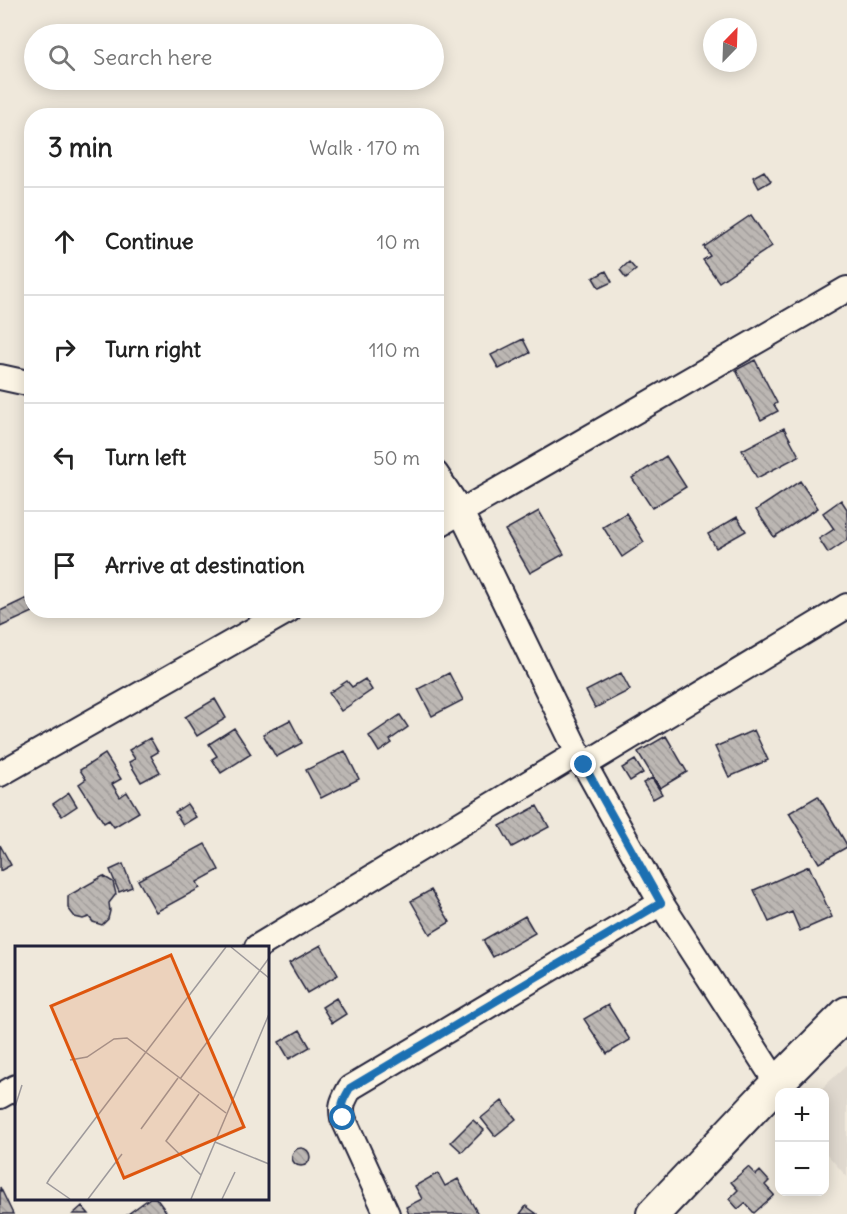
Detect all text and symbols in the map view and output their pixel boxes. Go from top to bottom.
north arrow [703,18,757,72]
search box [24,24,444,90]
icon: search [45,41,78,74]
text: Search here [93,43,212,71]
text: 3 min [48,131,113,164]
text: Walk · 170 m [309,135,420,160]
icon: ahead [48,225,81,258]
text: Continue [105,227,194,255]
text: 10 m [377,229,420,254]
icon: right [48,333,81,366]
text: Turn right [105,335,201,363]
text: 110 m [369,337,420,362]
icon: left [48,441,81,474]
text: Turn left [105,443,186,471]
text: 50 m [373,445,420,470]
icon: arrive [48,549,81,582]
text: Arrive at destination [105,551,305,579]
route end [570,751,596,777]
inset map [15,946,268,1199]
map controls [775,1088,829,1196]
button: + [775,1088,829,1142]
route start [329,1104,355,1130]
button: − [775,1142,829,1196]

